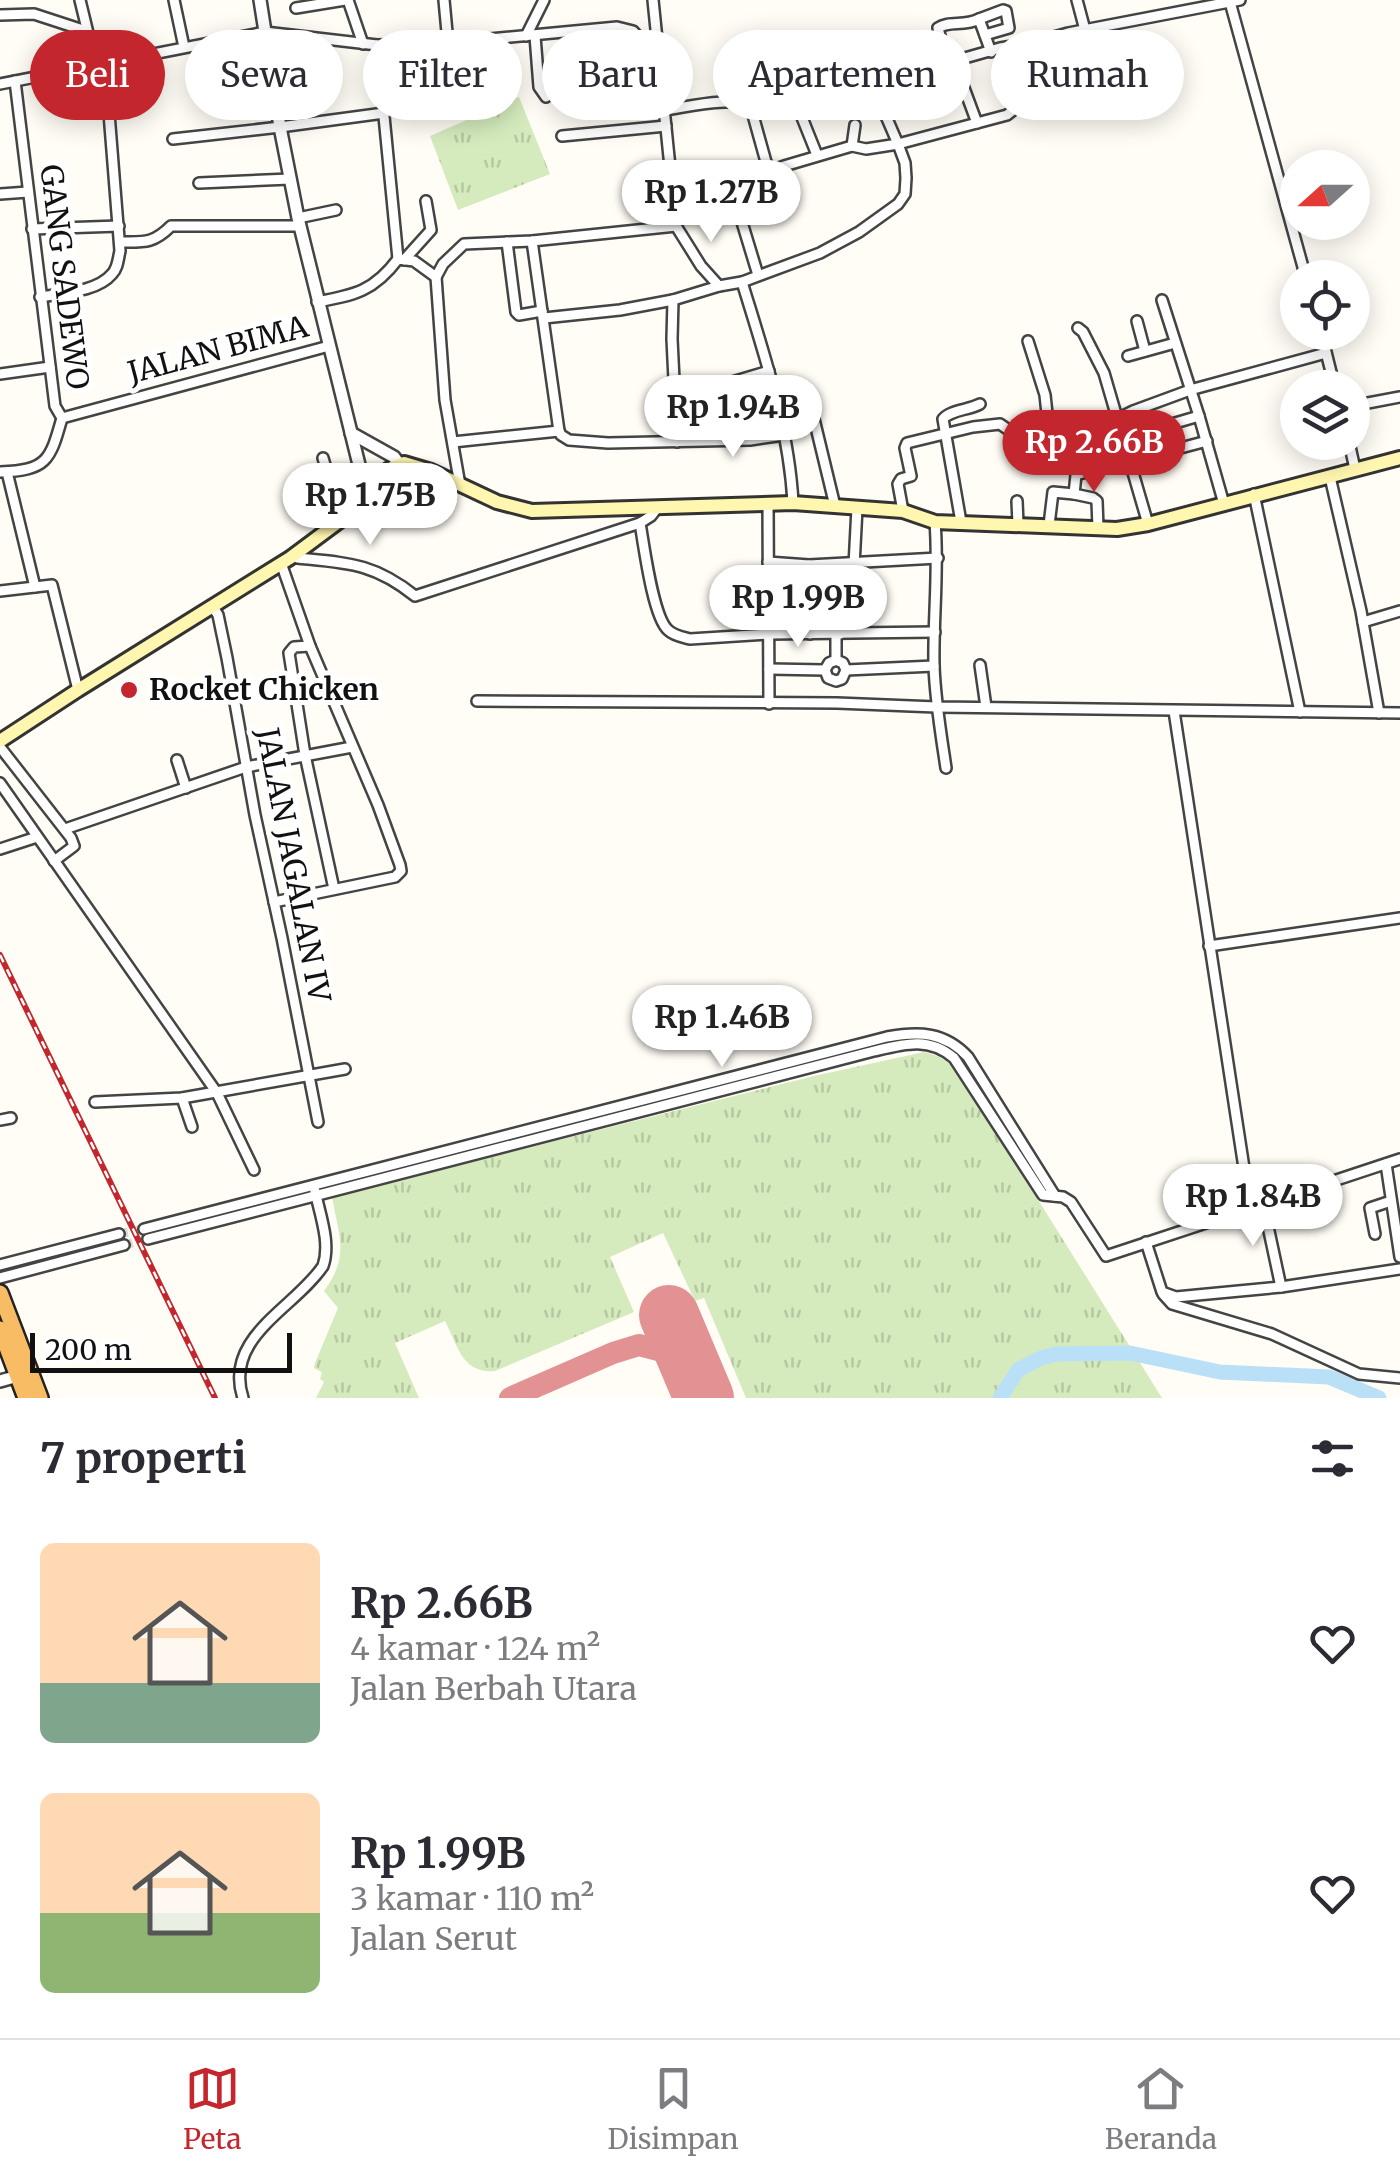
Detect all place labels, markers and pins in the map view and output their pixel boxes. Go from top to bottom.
pin: Rp 1.27B [608,160,814,245]
pin: Rp 1.94B [630,375,836,460]
pin: Rp 2.66B [991,410,1197,495]
pin: Rp 1.75B [267,463,473,548]
pin: Rp 1.99B [695,565,901,650]
place label: Rocket Chicken [149,670,379,708]
marker: Rocket Chicken [118,679,140,701]
pin: Rp 1.46B [619,985,825,1070]
pin: Rp 1.84B [1150,1164,1356,1249]

